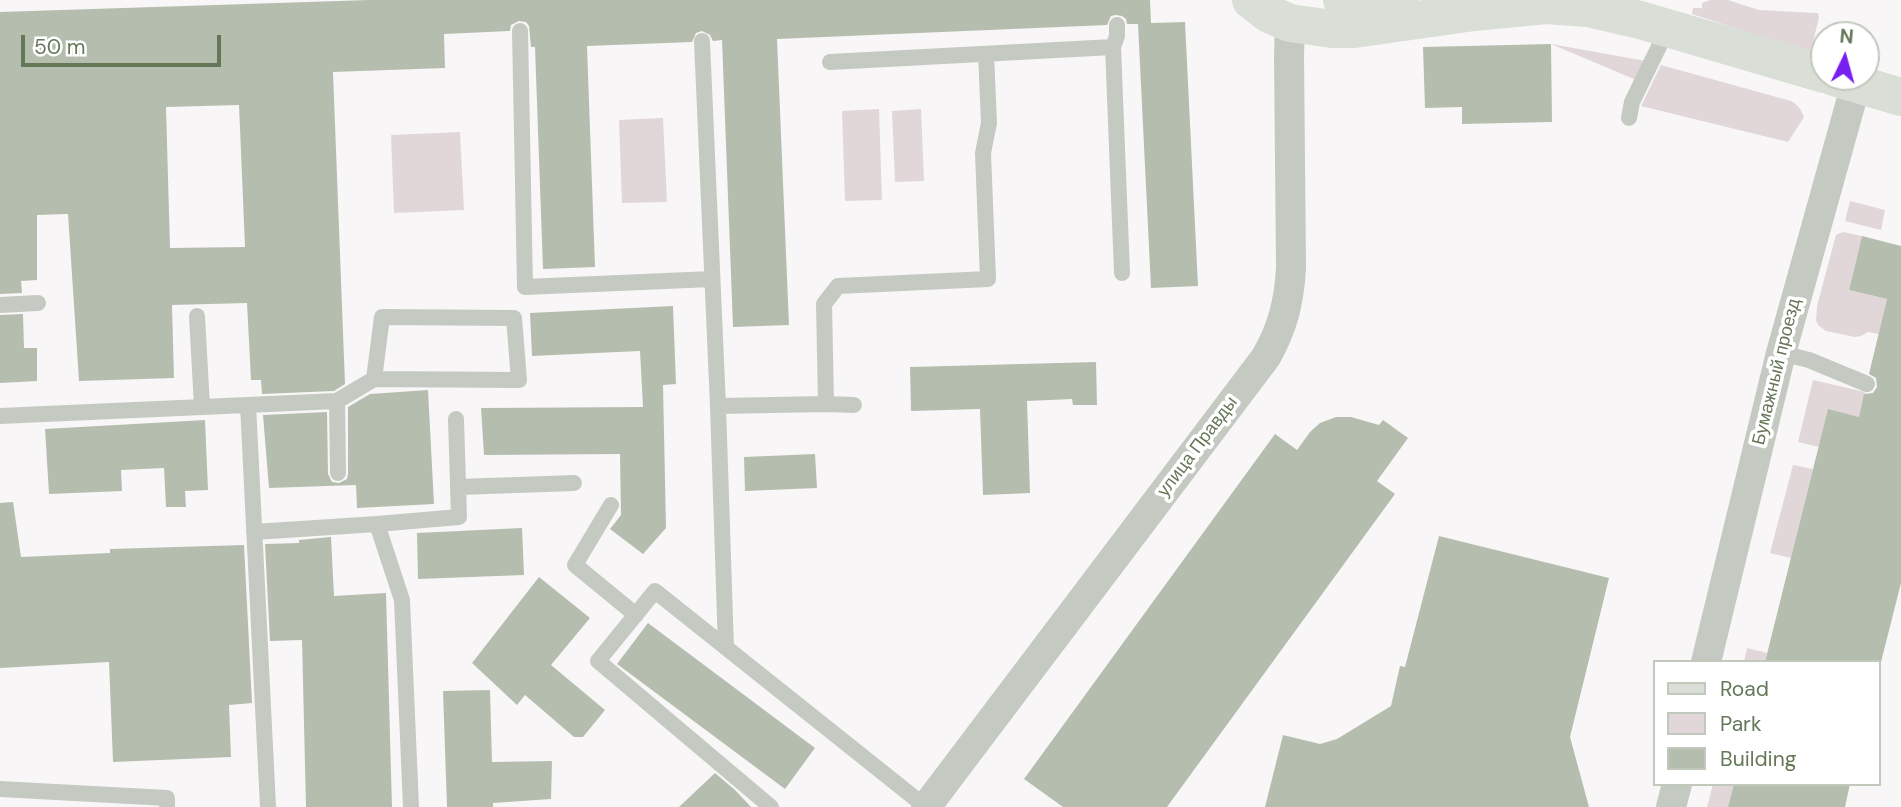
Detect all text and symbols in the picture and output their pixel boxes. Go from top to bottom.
scale bar [24,21,224,65]
north arrow [1810,21,1880,91]
text: N [1839,24,1855,50]
text: 50 m [34,33,85,61]
street label: Бумажный проезд [1748,297,1806,447]
street label: улица Правды [1153,393,1243,501]
legend [1652,660,1880,786]
text: Road [1720,675,1769,703]
text: Park [1720,710,1761,738]
text: Building [1720,745,1796,773]

